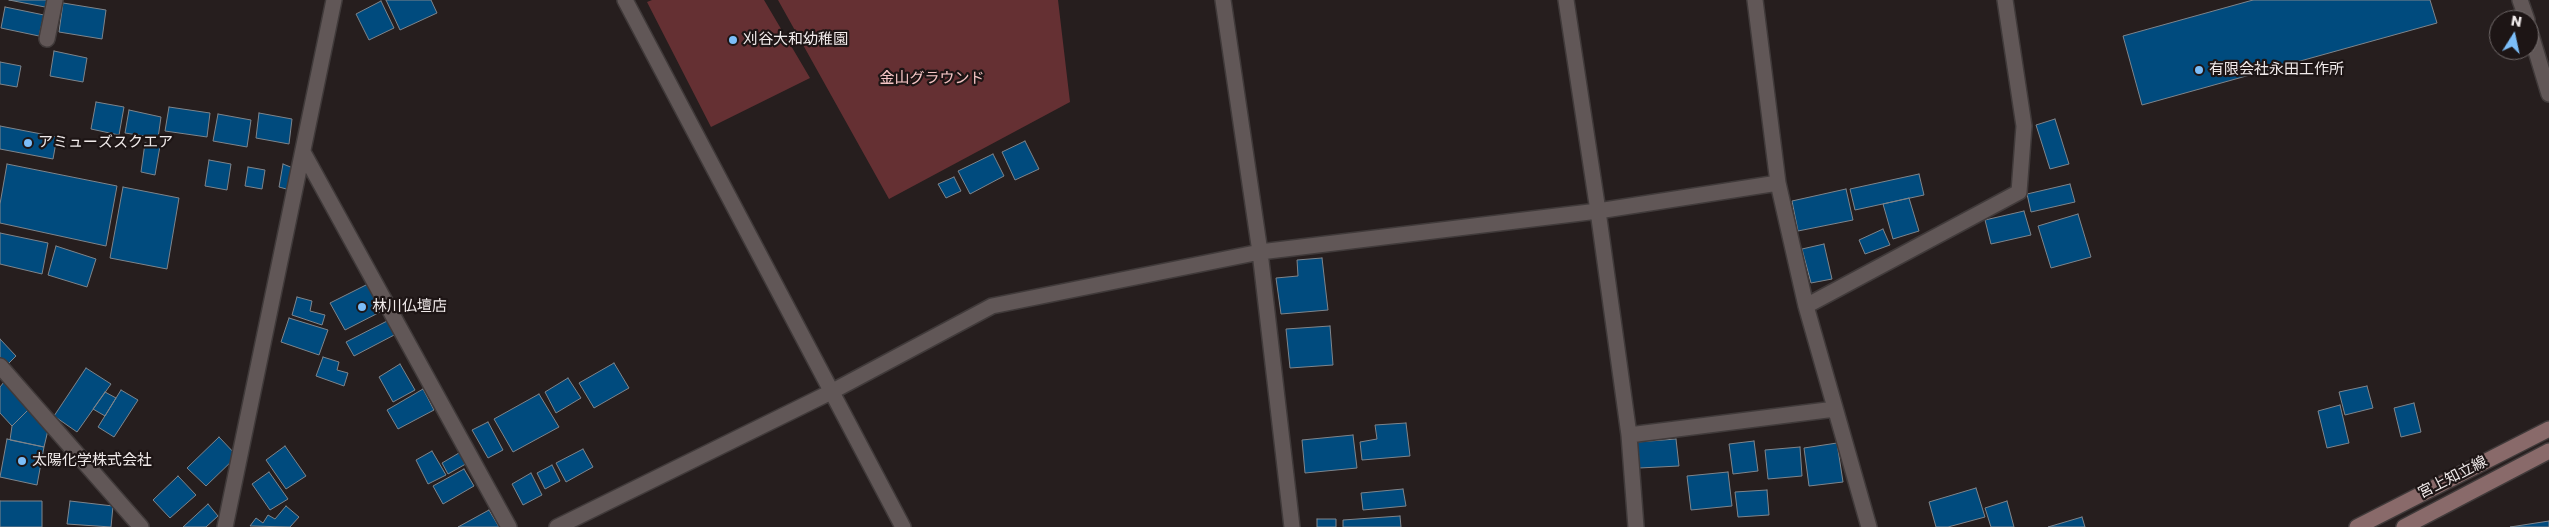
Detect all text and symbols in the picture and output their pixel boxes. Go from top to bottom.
north arrow [2489,10,2539,60]
text: N [2510,10,2523,32]
place label: 刈谷大和幼稚園 [743,31,848,49]
marker: 刈谷大和幼稚園 [727,34,739,46]
place label: 有限会社永田工作所 [2209,61,2344,79]
marker: 有限会社永田工作所 [2193,64,2205,76]
park label: 金山グラウンド [880,70,984,88]
place label: アミューズスクエア [38,134,173,152]
marker: アミューズスクエア [22,137,34,149]
place label: 林川仏壇店 [372,298,447,316]
marker: 林川仏壇店 [356,301,368,313]
place label: 太陽化学株式会社 [32,452,152,470]
street label: 宮上知立線 [2416,453,2490,503]
marker: 太陽化学株式会社 [16,455,28,467]

